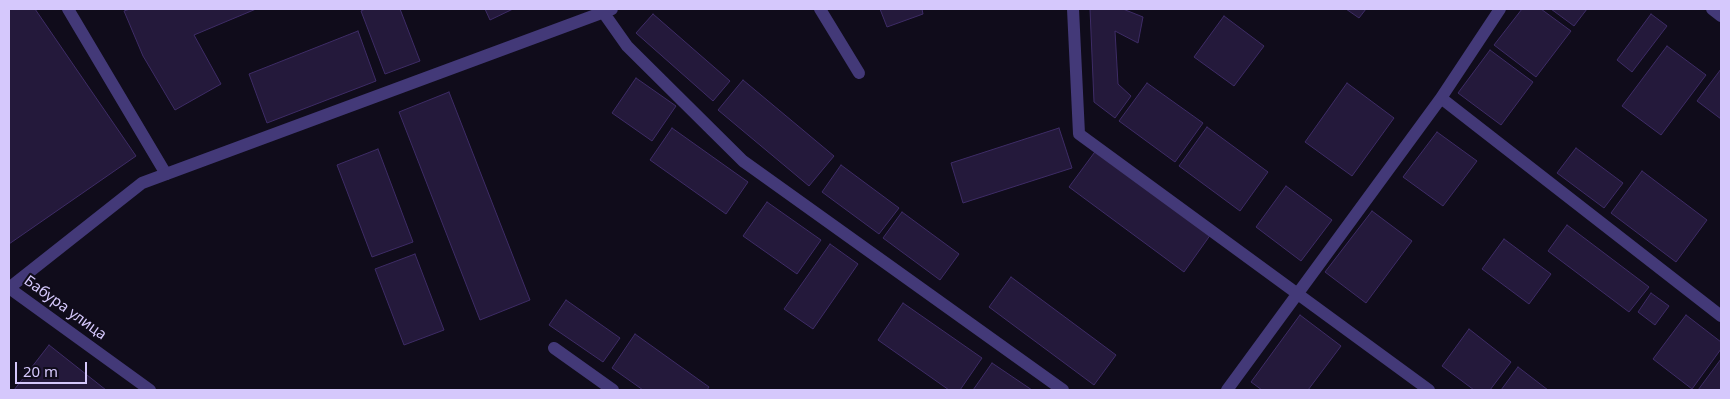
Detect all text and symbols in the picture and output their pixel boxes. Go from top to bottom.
street label: Бабура улица [20,272,110,344]
scale bar [18,352,90,384]
text: 20 m [23,361,58,381]

